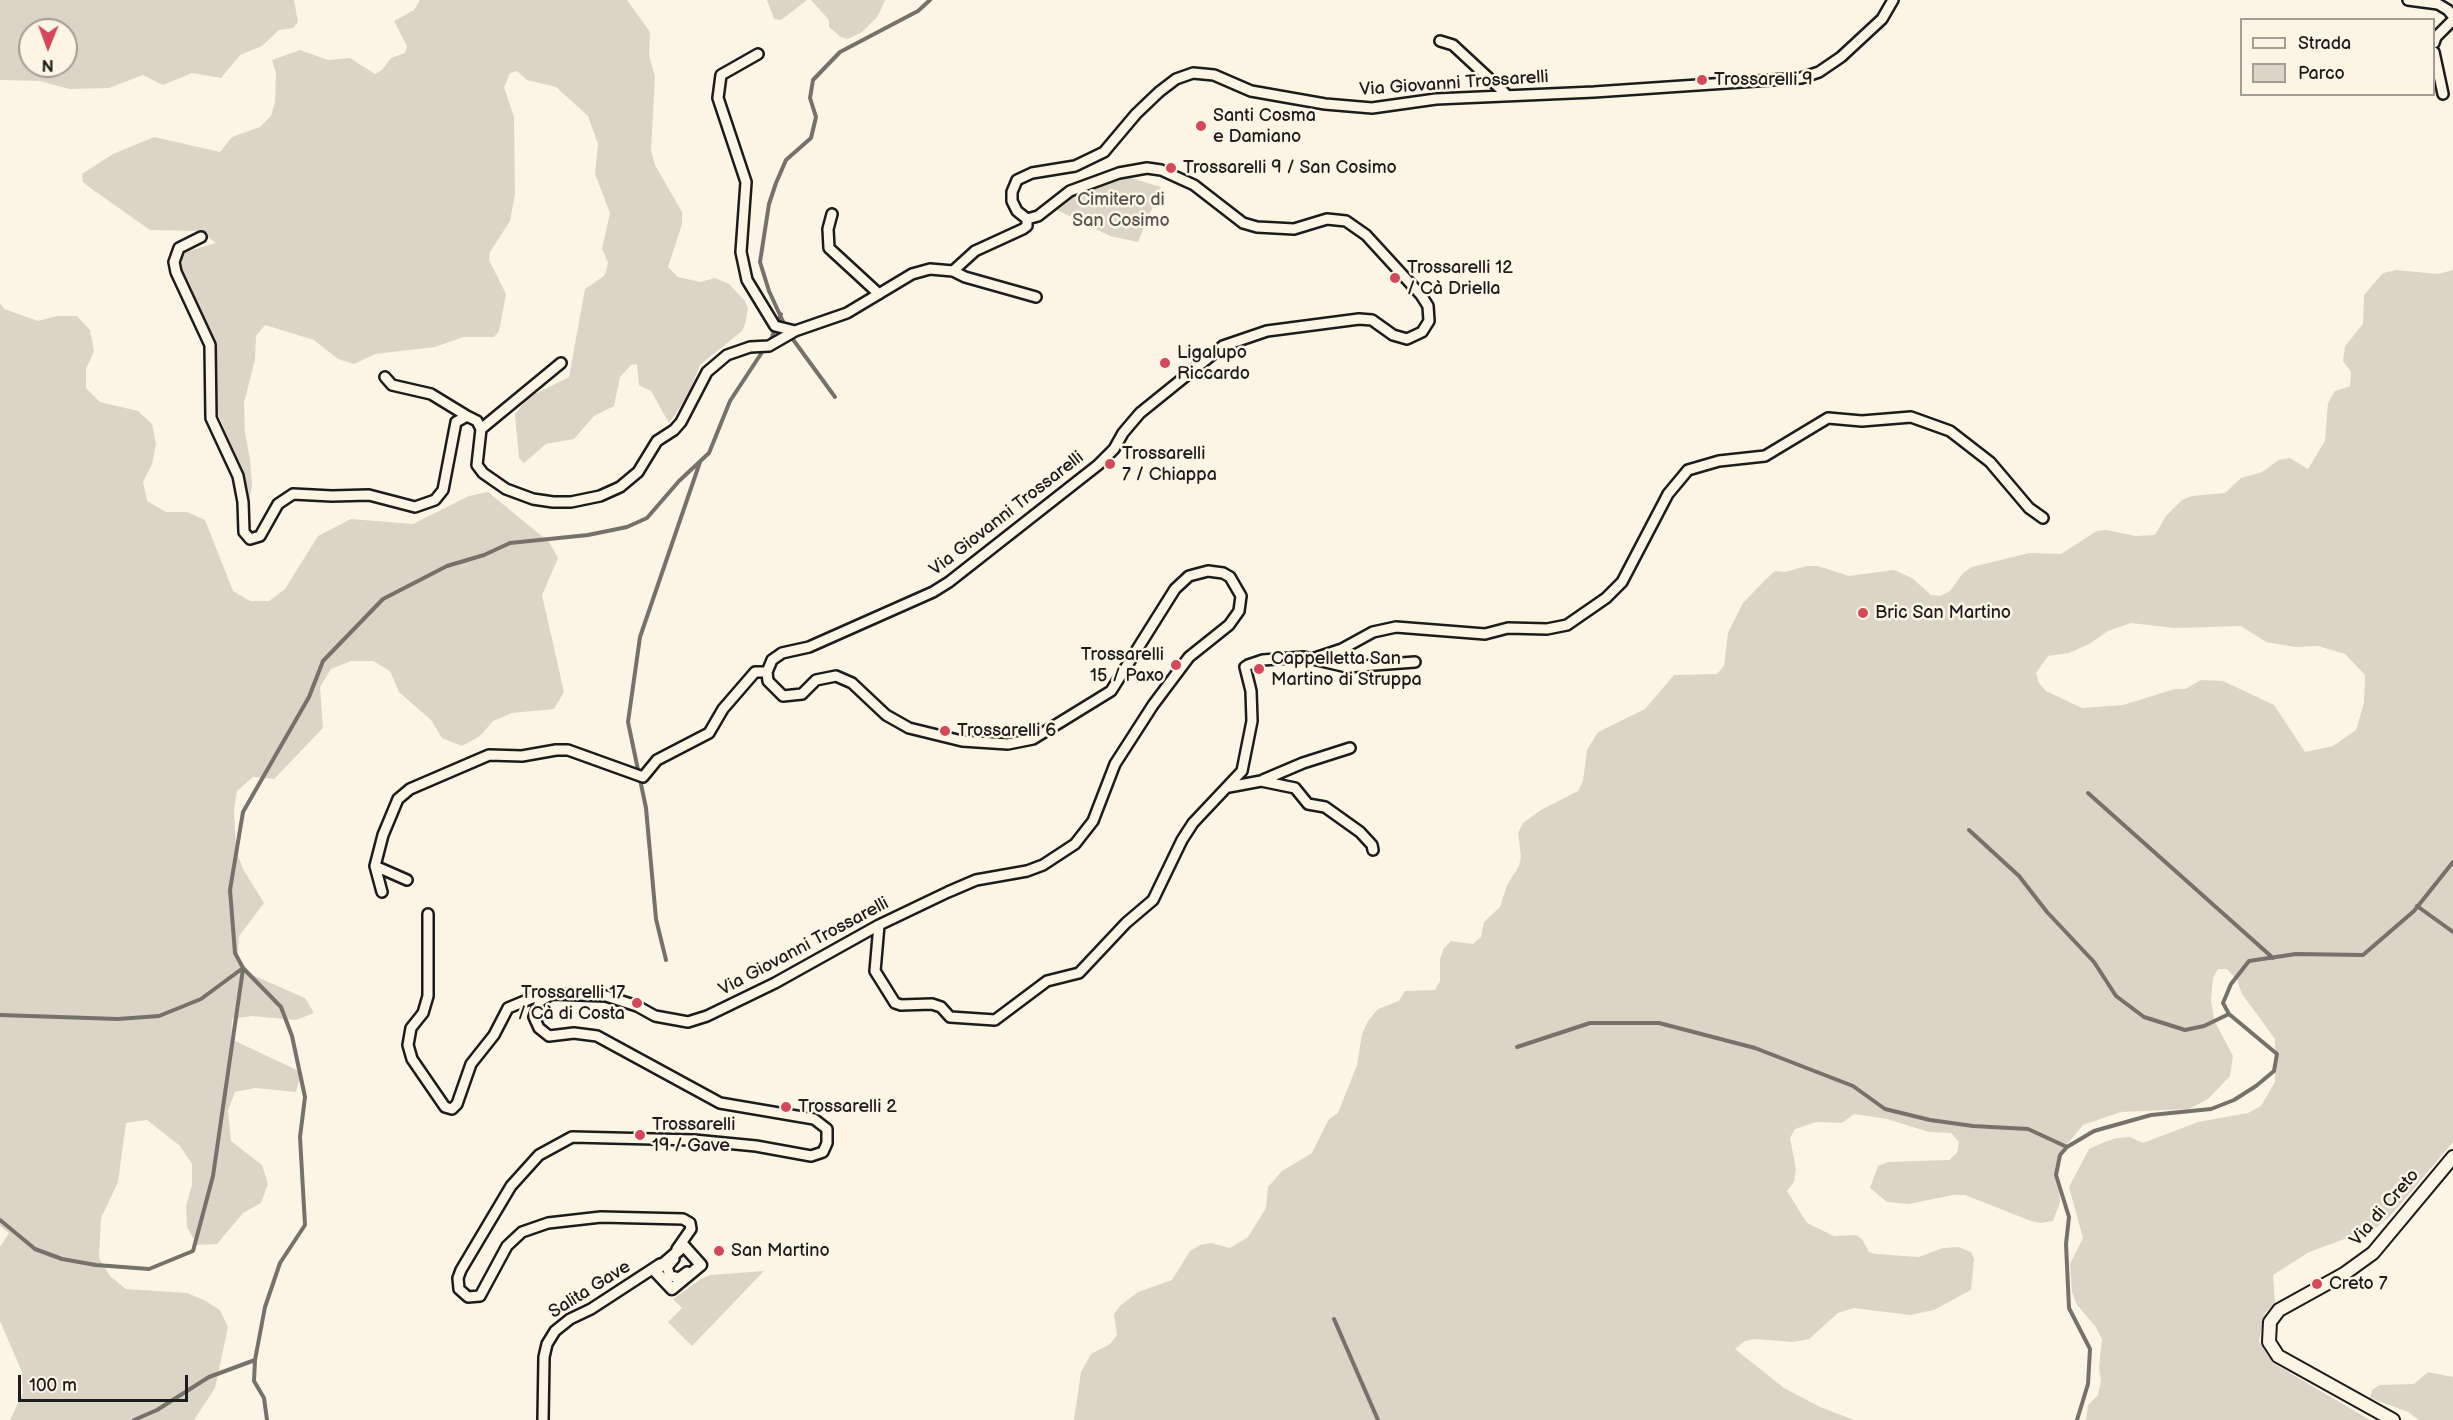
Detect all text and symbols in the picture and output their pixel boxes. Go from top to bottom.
north arrow [18,18,78,78]
legend [2240,18,2435,96]
text: Strada [2298,33,2351,54]
text: N [42,55,54,74]
text: Parco [2298,63,2345,84]
street label: Via Giovanni Trossarelli [1359,67,1549,101]
place label: Trossarelli 9 [1714,69,1813,91]
marker: Trossarelli 9 [1695,73,1709,87]
place label: Santi Cosma e Damiano [1213,105,1316,148]
marker: Santi Cosma e Damiano [1194,119,1208,133]
place label: Trossarelli 9 / San Cosimo [1183,157,1397,179]
marker: Trossarelli 9 / San Cosimo [1164,161,1178,175]
park label: Cimitero di San Cosimo [1072,189,1170,232]
place label: Trossarelli 12 / Cà Driella [1407,257,1513,300]
marker: Trossarelli 12 / Cà Driella [1388,271,1402,285]
place label: Ligalupo Riccardo [1177,342,1250,385]
marker: Ligalupo Riccardo [1158,356,1172,370]
place label: Trossarelli 7 / Chiappa [1122,443,1217,486]
street label: Via Giovanni Trossarelli [926,447,1088,581]
marker: Trossarelli 7 / Chiappa [1103,457,1117,471]
place label: Bric San Martino [1875,602,2011,624]
marker: Bric San Martino [1856,606,1870,620]
place label: Trossarelli 15 / Paxo [1081,644,1164,686]
place label: Cappelletta San Martino di Struppa [1271,648,1422,690]
marker: Trossarelli 15 / Paxo [1169,658,1183,672]
marker: Cappelletta San Martino di Struppa [1252,662,1266,676]
place label: Trossarelli 6 [957,720,1056,742]
marker: Trossarelli 6 [938,724,952,738]
street label: Via Giovanni Trossarelli [715,893,893,1001]
place label: Trossarelli 17 / Cà di Costa [518,982,625,1024]
marker: Trossarelli 17 / Cà di Costa [630,996,644,1010]
place label: Trossarelli 2 [798,1096,897,1118]
marker: Trossarelli 2 [779,1100,793,1114]
place label: Trossarelli 19 / Gave [652,1114,735,1156]
marker: Trossarelli 19 / Gave [633,1128,647,1142]
street label: Via di Creto [2346,1165,2424,1251]
place label: San Martino [731,1240,830,1262]
marker: San Martino [712,1244,726,1258]
street label: Salita Gave [545,1256,635,1324]
place label: Creto 7 [2329,1273,2388,1295]
marker: Creto 7 [2310,1277,2324,1291]
scale bar [21,1363,190,1401]
text: 100 m [29,1375,77,1396]

